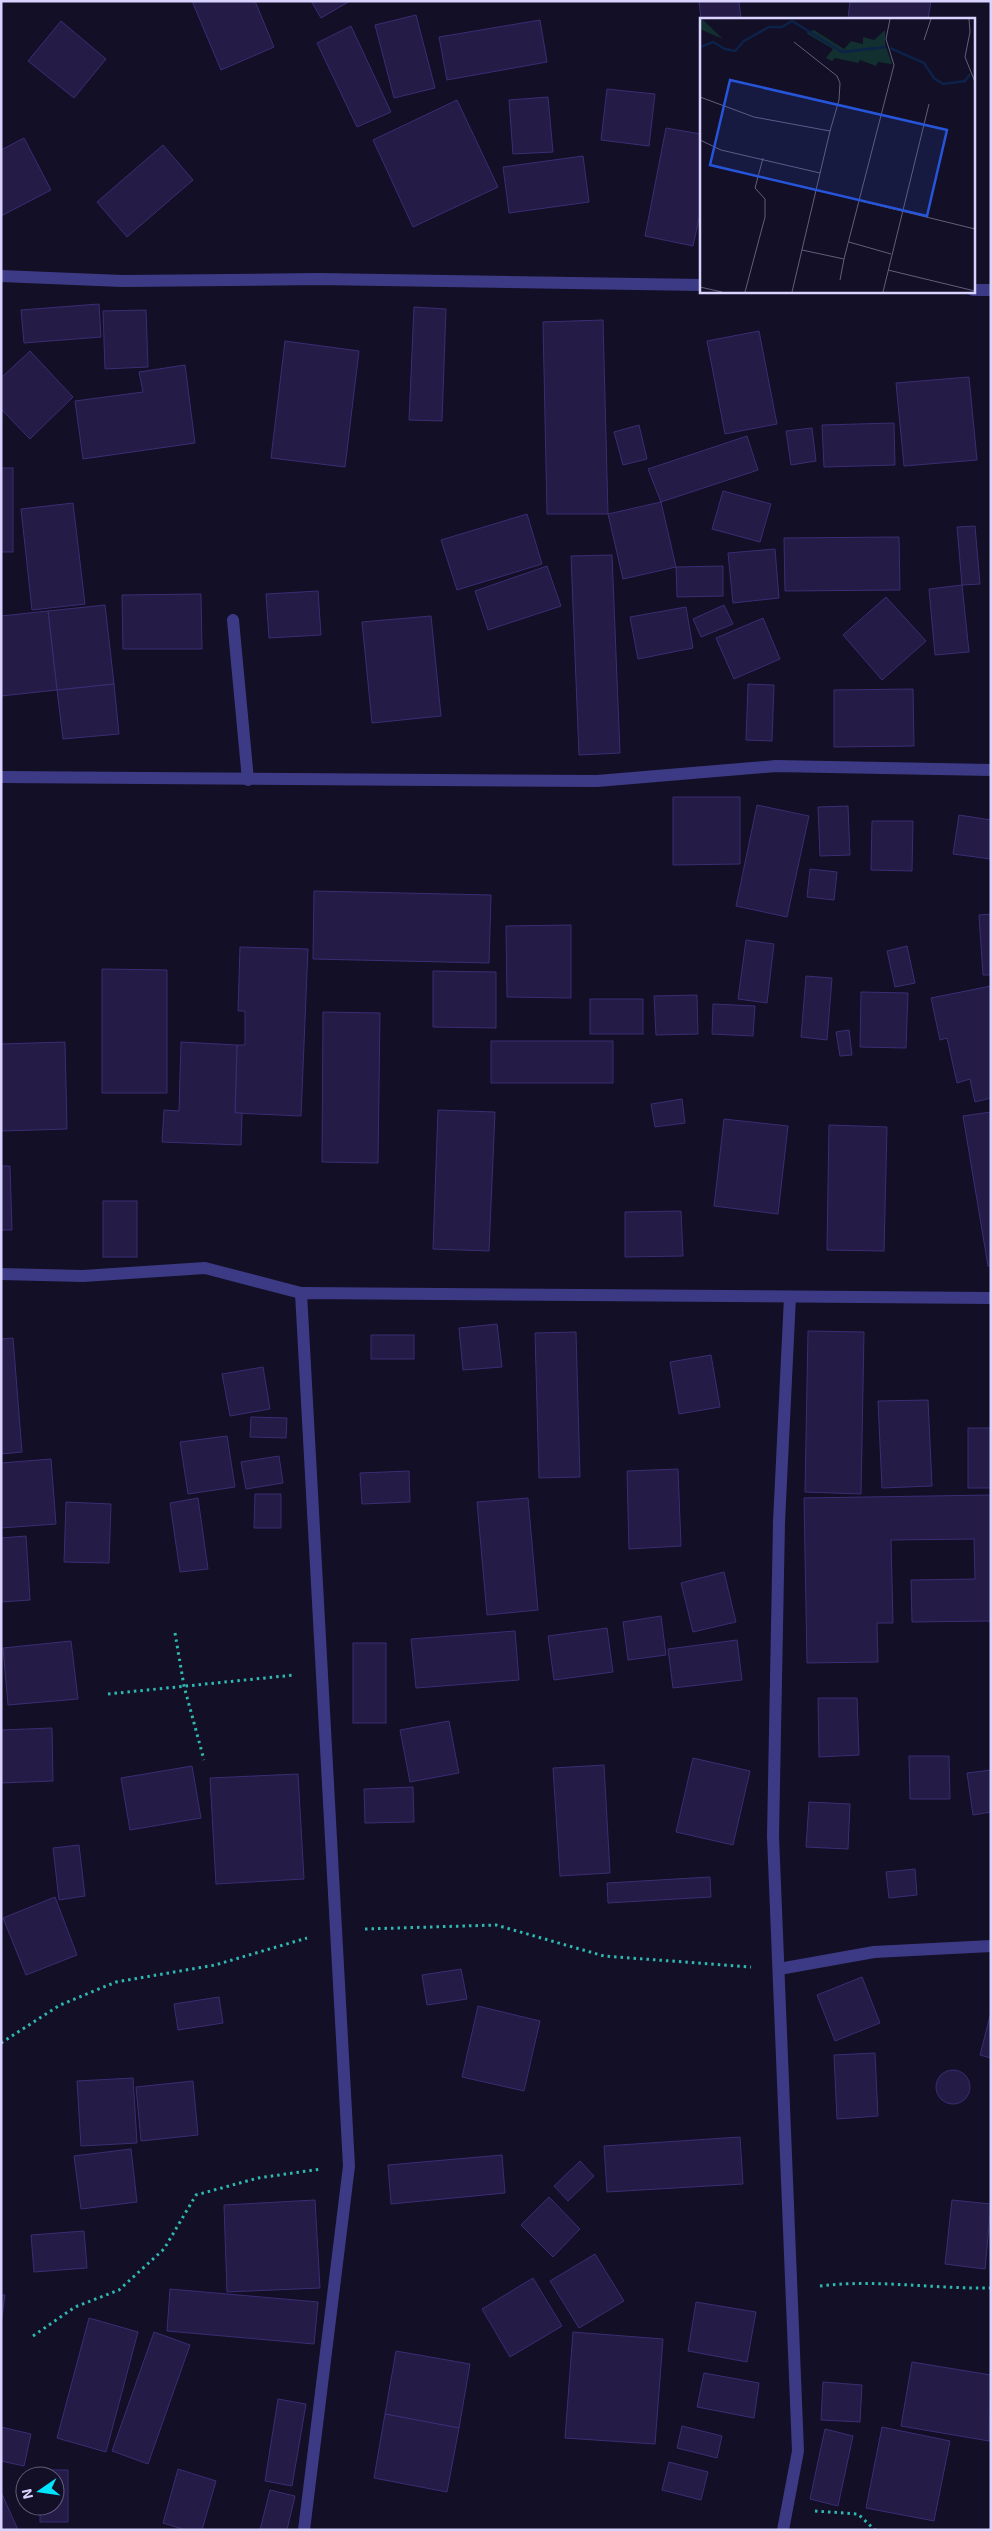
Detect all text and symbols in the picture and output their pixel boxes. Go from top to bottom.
inset map [700,18,974,292]
north arrow [15,2466,65,2516]
text: N [17,2487,36,2501]

